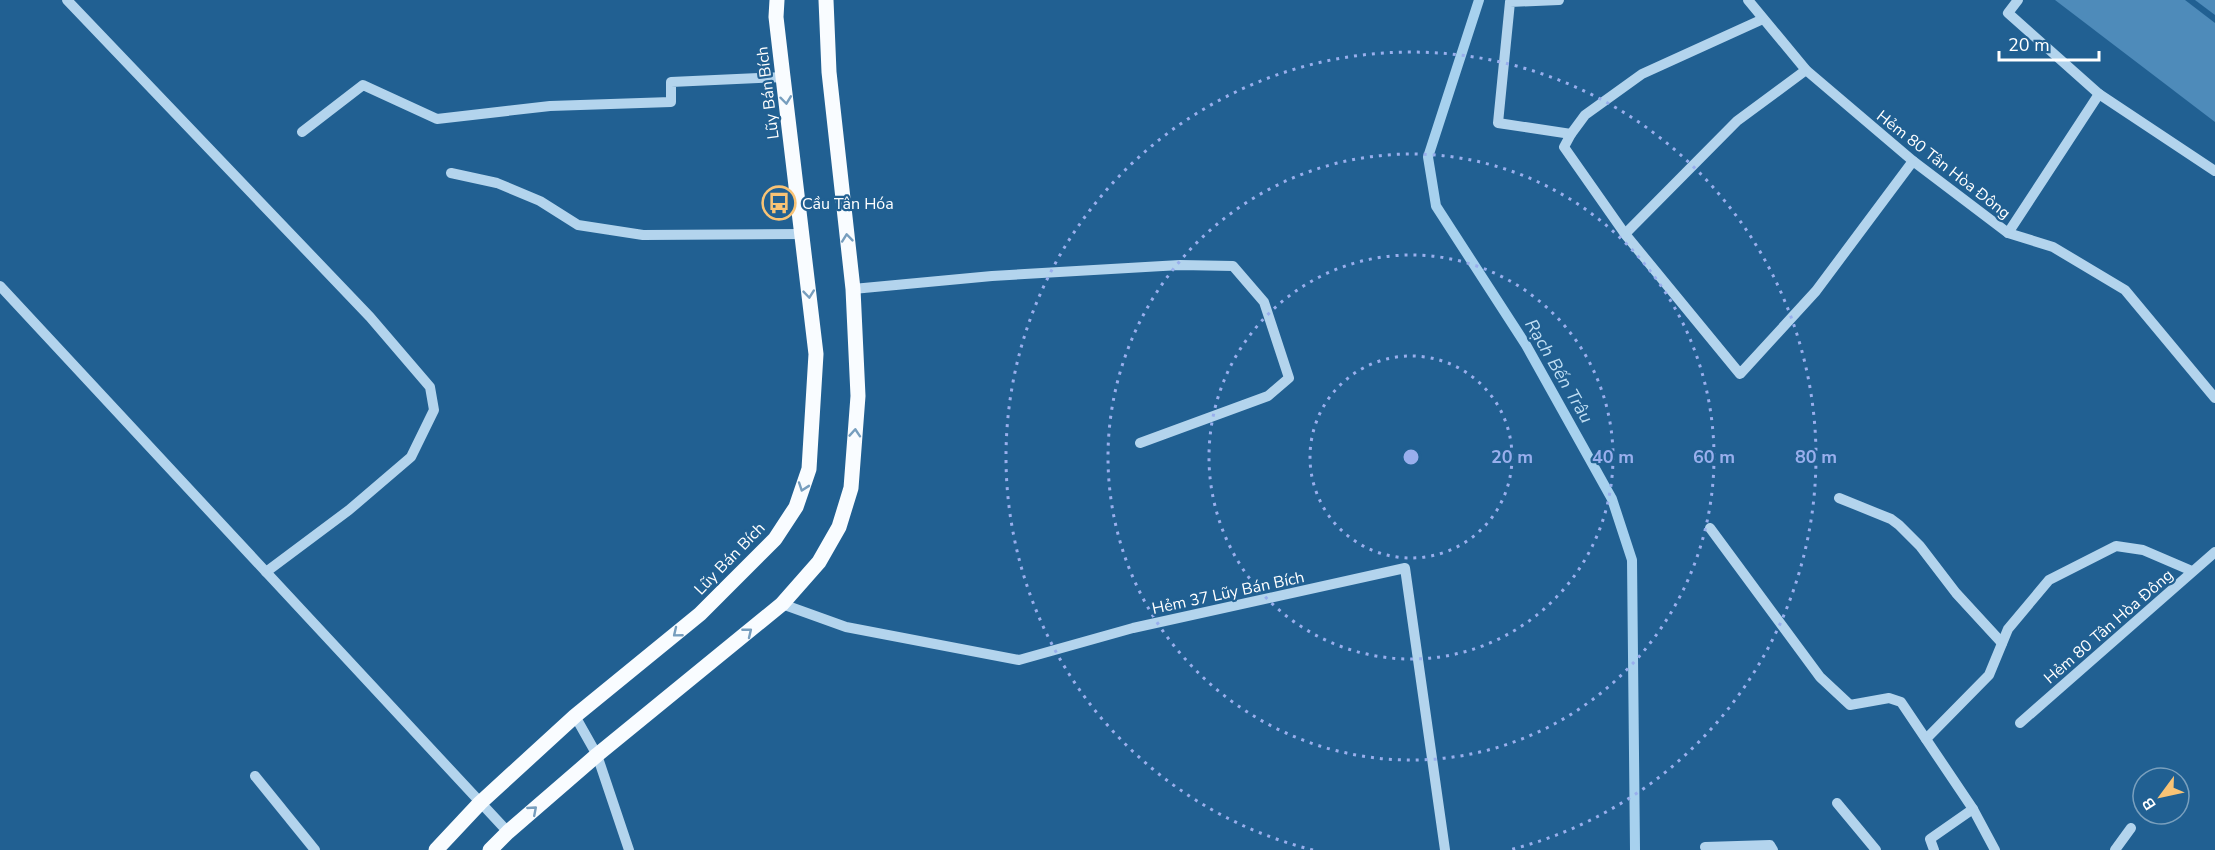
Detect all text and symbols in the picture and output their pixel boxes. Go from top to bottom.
scale bar [1999,24,2100,62]
text: 20 m [2008,33,2050,57]
street label: Lũy Bán Bích [751,45,785,141]
one-way arrow [779,95,791,105]
street label: Hẻm 80 Tân Hòa Đông [1872,105,2015,224]
bus stop icon: Cầu Tân Hóa [761,185,797,221]
place label: Cầu Tân Hóa [802,193,894,215]
one-way arrow [841,234,854,243]
one-way arrow [802,289,815,298]
water label: Rạch Bến Trâu [1519,314,1599,428]
one-way arrow [849,428,862,437]
text: 20 m [1491,445,1533,469]
text: 40 m [1592,445,1634,469]
text: 60 m [1693,445,1735,469]
text: 80 m [1795,445,1837,469]
centre of rings [1401,447,1421,467]
one-way arrow [797,481,810,492]
street label: Lũy Bán Bích [689,517,770,600]
street label: Hẻm 80 Tân Hòa Đông [2039,564,2178,689]
street label: Hẻm 37 Lũy Bán Bích [1150,566,1306,620]
one-way arrow [673,625,684,636]
one-way arrow [741,628,752,639]
north arrow [2131,766,2191,826]
text: B [2137,793,2161,814]
one-way arrow [526,806,537,817]

